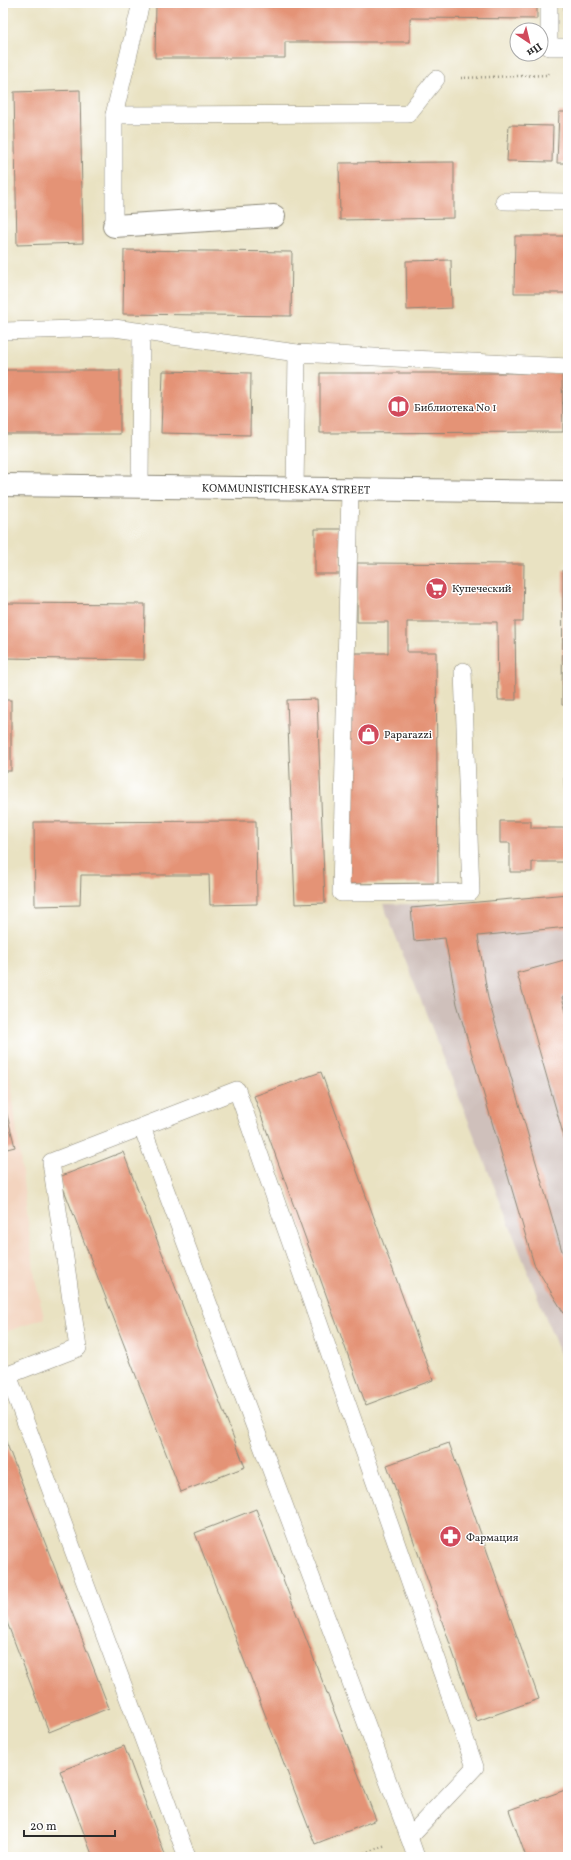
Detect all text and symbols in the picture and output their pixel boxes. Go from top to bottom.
north arrow [509,22,549,62]
text: Пн [523,38,545,60]
library icon: Библиотека No 1 [385,394,411,420]
place label: Библиотека No 1 [414,401,497,416]
street label: KOMMUNISTICHESKAYA STREET [202,481,371,499]
supermarket icon: Купеческий [424,575,450,601]
place label: Купеческий [452,582,512,597]
shop icon: Paparazzi [355,721,381,747]
place label: Paparazzi [384,728,432,743]
pharmacy icon: Фармация [437,1524,463,1550]
place label: Фармация [466,1531,519,1546]
scale bar [24,1812,115,1838]
text: 20 m [30,1819,57,1835]

